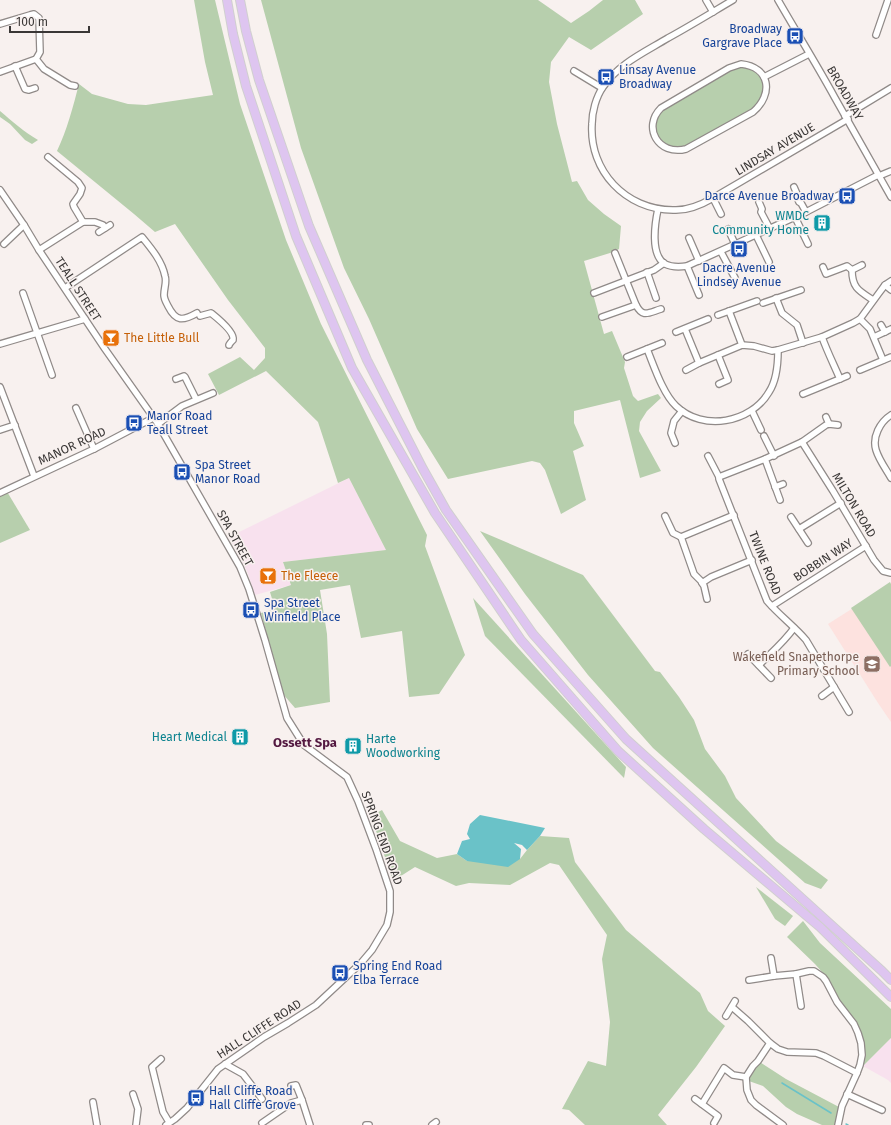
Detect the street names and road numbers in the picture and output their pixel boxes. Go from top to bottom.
street label: BROADWAY [824,63,866,123]
street label: LINDSAY AVENUE [733,120,817,178]
street label: TEALL STREET [52,254,104,324]
street label: MANOR ROAD [36,424,108,468]
street label: MILTON ROAD [829,470,879,540]
street label: SPA STREET [214,508,256,569]
street label: TWINE ROAD [746,529,784,597]
street label: BOBBIN WAY [791,535,856,584]
street label: SPRING END ROAD [359,789,406,887]
street label: HALL CLIFFE ROAD [214,996,304,1061]

